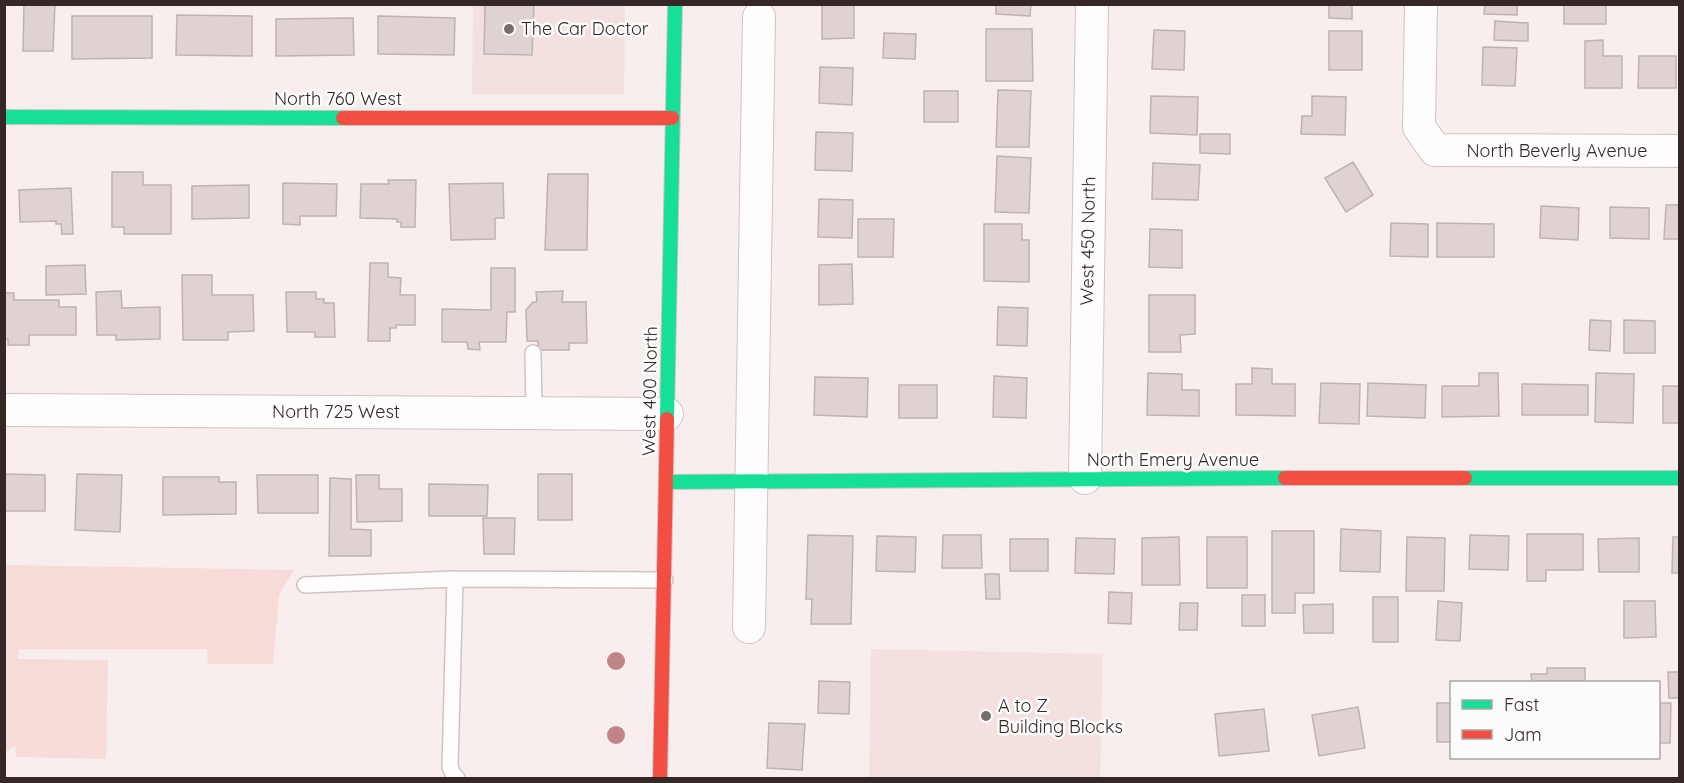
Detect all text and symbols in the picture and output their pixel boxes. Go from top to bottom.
place label: The Car Doctor [521,17,649,40]
marker: The Car Doctor [502,22,516,36]
street label: North 760 West [274,87,402,110]
street label: North Beverly Avenue [1466,139,1648,162]
street label: West 450 North [1075,176,1100,306]
street label: West 400 North [637,326,662,456]
street label: North 725 West [272,400,400,423]
street label: North Emery Avenue [1087,448,1259,471]
legend [1450,681,1660,759]
text: Fast [1504,693,1539,716]
place label: A to Z Building Blocks [998,694,1123,738]
marker: A to Z Building Blocks [979,709,993,723]
text: Jam [1504,723,1542,746]

